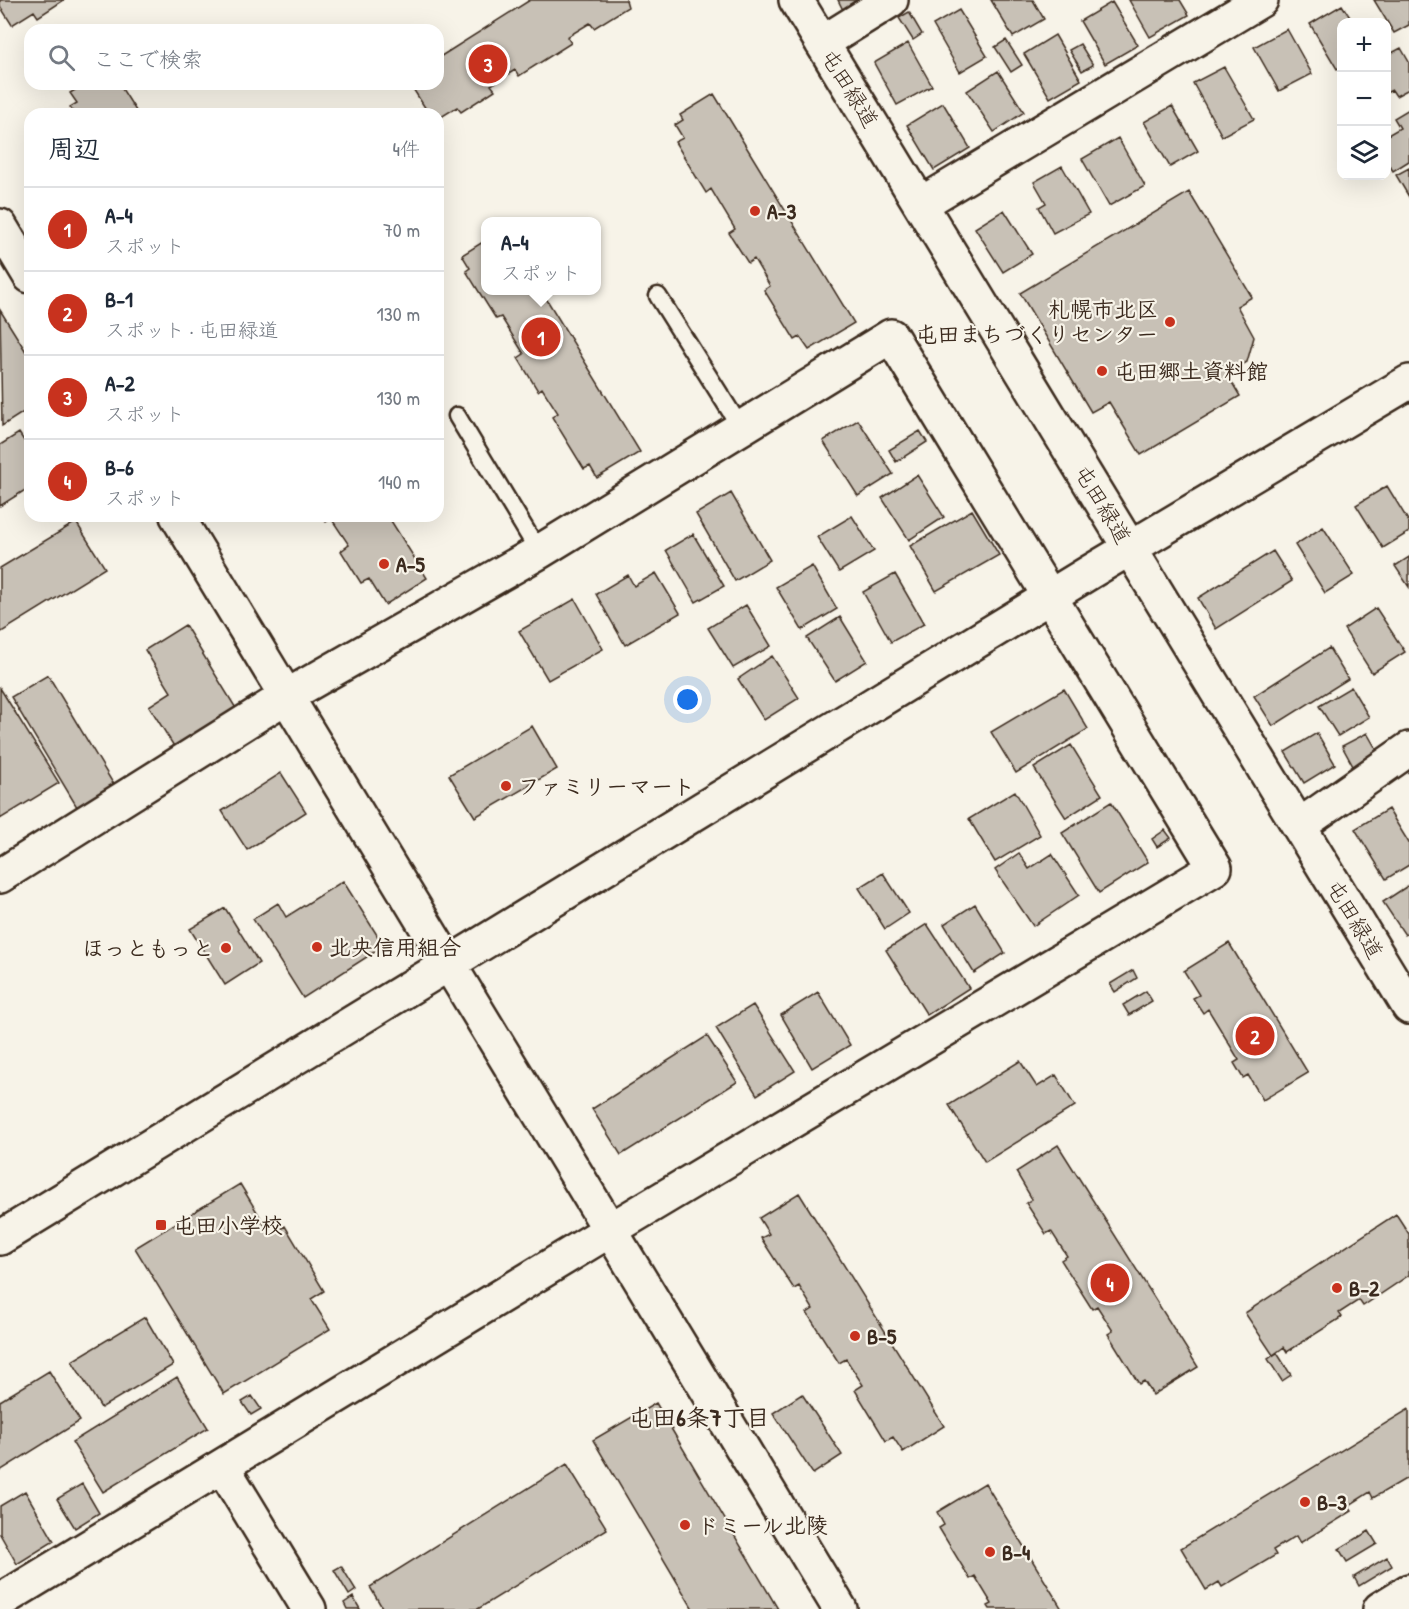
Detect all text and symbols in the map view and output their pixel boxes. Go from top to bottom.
map controls [1337,18,1391,180]
button: + [1337,18,1391,72]
search box [24,24,444,90]
icon: search [45,41,78,74]
pin: 3 [468,42,508,86]
street label: 屯田緑道 [814,43,886,133]
text: ここで検索 [93,44,203,74]
button: − [1337,72,1391,126]
button: layers [1337,126,1391,180]
text: 周辺 [48,131,100,166]
text: 4件 [393,135,420,162]
place label: A-3 [767,196,797,226]
text: A-4 [105,200,133,230]
marker: A-3 [748,204,762,218]
text: 1 [64,216,71,243]
text: 70 m [383,216,420,243]
popup [481,217,601,295]
text: A-4 [501,227,529,257]
text: スポット [105,232,185,259]
text: スポット [501,259,581,286]
text: B-1 [105,284,133,314]
place label: 札幌市北区 屯田まちづくりセンター [915,294,1158,349]
text: 2 [63,300,72,327]
text: 130 m [377,300,420,327]
pin: 1 [522,314,560,360]
marker: 札幌市北区 屯田まちづくりセンター [1163,315,1177,329]
text: スポット · 屯田緑道 [105,316,278,343]
place label: 屯田郷土資料館 [1114,356,1268,386]
marker: 屯田郷土資料館 [1095,364,1109,378]
text: A-2 [105,368,135,398]
text: 3 [63,384,72,411]
text: 130 m [377,384,420,411]
text: スポット [105,400,185,427]
text: B-6 [105,452,134,482]
street label: 屯田緑道 [1067,459,1139,549]
text: 4 [64,468,71,495]
text: 140 m [378,468,420,495]
text: スポット [105,484,185,511]
place label: A-5 [396,549,426,579]
marker: A-5 [377,557,391,571]
your location [673,685,702,714]
place label: ファミリーマート [518,771,695,801]
marker: ファミリーマート [499,779,513,793]
street label: 屯田緑道 [1319,874,1391,964]
place label: 北央信用組合 [329,932,461,962]
place label: ほっともっと [82,933,214,963]
marker: 北央信用組合 [310,940,324,954]
marker: ほっともっと [219,941,233,955]
pin: 2 [1236,1014,1274,1058]
place label: 屯田小学校 [173,1210,283,1240]
marker: 屯田小学校 [154,1218,168,1232]
pin: 4 [1090,1260,1130,1306]
place label: B-2 [1349,1273,1380,1303]
marker: B-2 [1330,1281,1344,1295]
place label: B-5 [867,1321,897,1351]
marker: B-5 [848,1329,862,1343]
district label: 屯田6条7丁目 [628,1401,770,1433]
place label: B-3 [1317,1487,1347,1517]
marker: B-3 [1298,1495,1312,1509]
place label: ドミール北陵 [697,1510,828,1540]
marker: ドミール北陵 [678,1518,692,1532]
place label: B-4 [1002,1537,1030,1567]
marker: B-4 [983,1545,997,1559]

